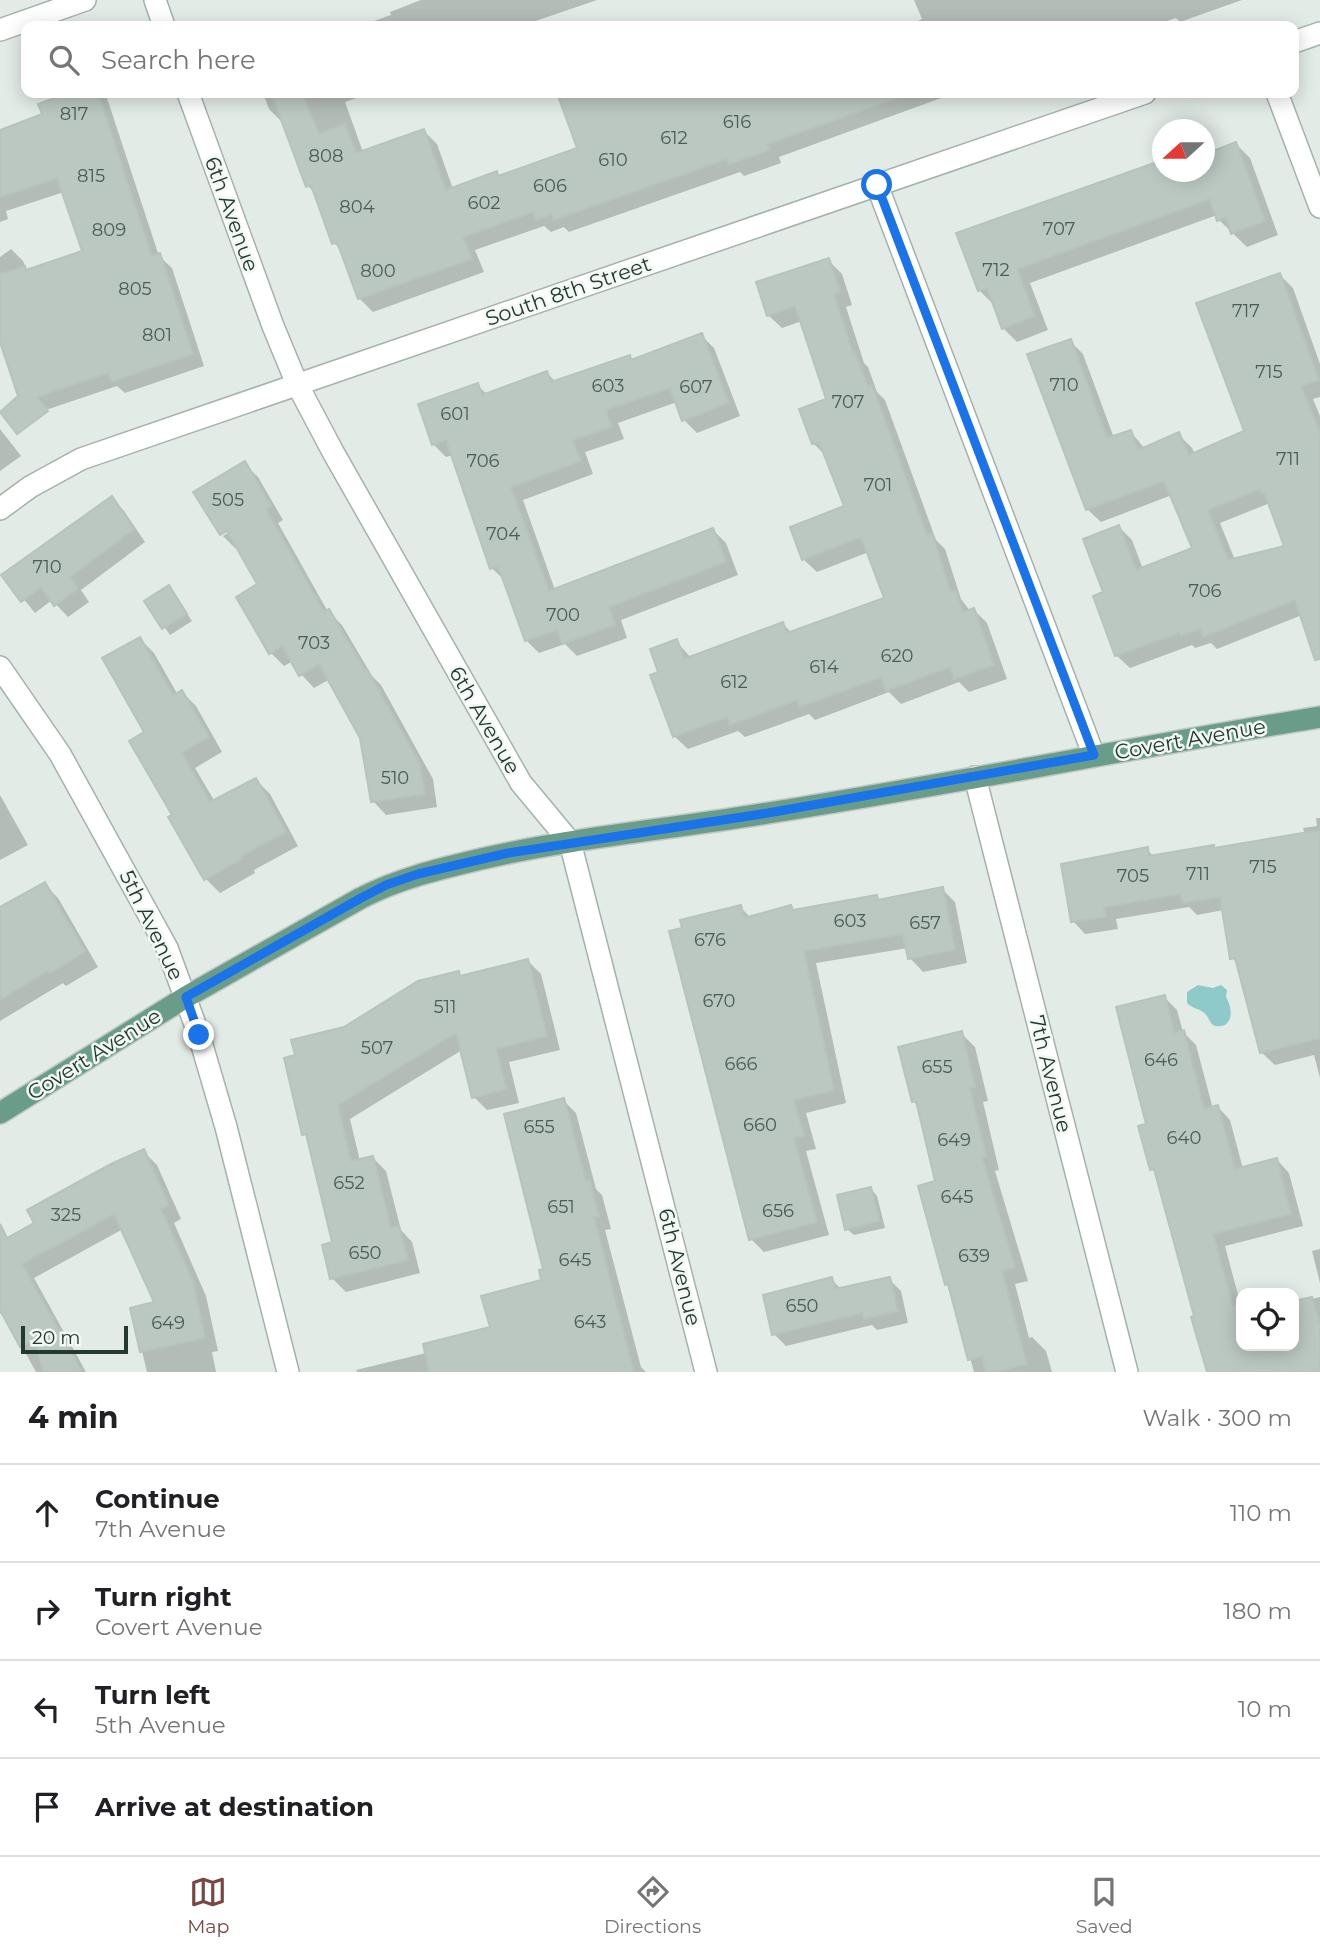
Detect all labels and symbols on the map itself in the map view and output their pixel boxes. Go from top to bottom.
house number: 817 [60,103,88,125]
house number: 616 [723,111,751,133]
north arrow [1152,119,1215,182]
house number: 612 [660,127,688,149]
house number: 808 [309,145,343,167]
house number: 610 [598,149,628,171]
street label: 6th Avenue [200,153,264,275]
house number: 815 [77,165,105,187]
route start [861,169,892,200]
house number: 606 [533,175,567,197]
house number: 602 [467,192,501,214]
house number: 804 [339,196,375,218]
house number: 707 [1043,218,1075,240]
house number: 809 [92,219,126,241]
street label: South 8th Street [482,251,654,331]
house number: 712 [982,259,1010,281]
house number: 800 [360,260,396,282]
house number: 805 [118,278,152,300]
house number: 717 [1232,300,1260,322]
house number: 801 [142,324,172,346]
house number: 715 [1255,361,1283,383]
house number: 710 [1049,374,1079,396]
house number: 603 [592,375,624,397]
house number: 607 [679,376,713,398]
house number: 707 [832,391,864,413]
house number: 601 [440,403,470,425]
house number: 711 [1276,448,1300,470]
house number: 706 [466,450,500,472]
house number: 701 [864,474,892,496]
house number: 505 [212,489,244,511]
house number: 704 [486,523,520,545]
house number: 710 [32,556,62,578]
house number: 706 [1188,580,1222,602]
house number: 700 [546,604,580,626]
house number: 703 [298,632,330,654]
house number: 620 [880,645,914,667]
house number: 614 [809,656,839,678]
street label: 6th Avenue [444,662,526,778]
house number: 612 [720,671,748,693]
street label: Covert Avenue [1112,713,1268,765]
house number: 510 [381,767,409,789]
house number: 715 [1249,856,1277,878]
house number: 711 [1186,863,1210,885]
house number: 705 [1117,865,1149,887]
street label: 5th Avenue [115,866,189,984]
house number: 603 [834,910,866,932]
house number: 657 [909,912,941,934]
house number: 676 [694,929,726,951]
house number: 670 [703,990,735,1012]
house number: 511 [433,996,457,1018]
street label: Covert Avenue [22,1003,166,1105]
street label: 7th Avenue [1024,1013,1078,1135]
route end [183,1019,214,1050]
house number: 507 [361,1037,393,1059]
house number: 646 [1144,1049,1178,1071]
house number: 666 [725,1053,757,1075]
house number: 655 [921,1056,953,1078]
house number: 660 [743,1114,777,1136]
house number: 655 [523,1116,555,1138]
house number: 640 [1167,1127,1201,1149]
house number: 649 [937,1129,971,1151]
house number: 652 [333,1172,365,1194]
house number: 645 [940,1186,974,1208]
house number: 651 [547,1196,575,1218]
house number: 656 [762,1200,794,1222]
house number: 325 [51,1204,81,1226]
street label: 6th Avenue [653,1206,707,1328]
house number: 650 [348,1242,382,1264]
house number: 639 [958,1245,990,1267]
house number: 645 [558,1249,592,1271]
house number: 650 [785,1295,819,1317]
house number: 643 [574,1311,606,1333]
house number: 649 [151,1312,185,1334]
scale bar [21,1323,128,1355]

